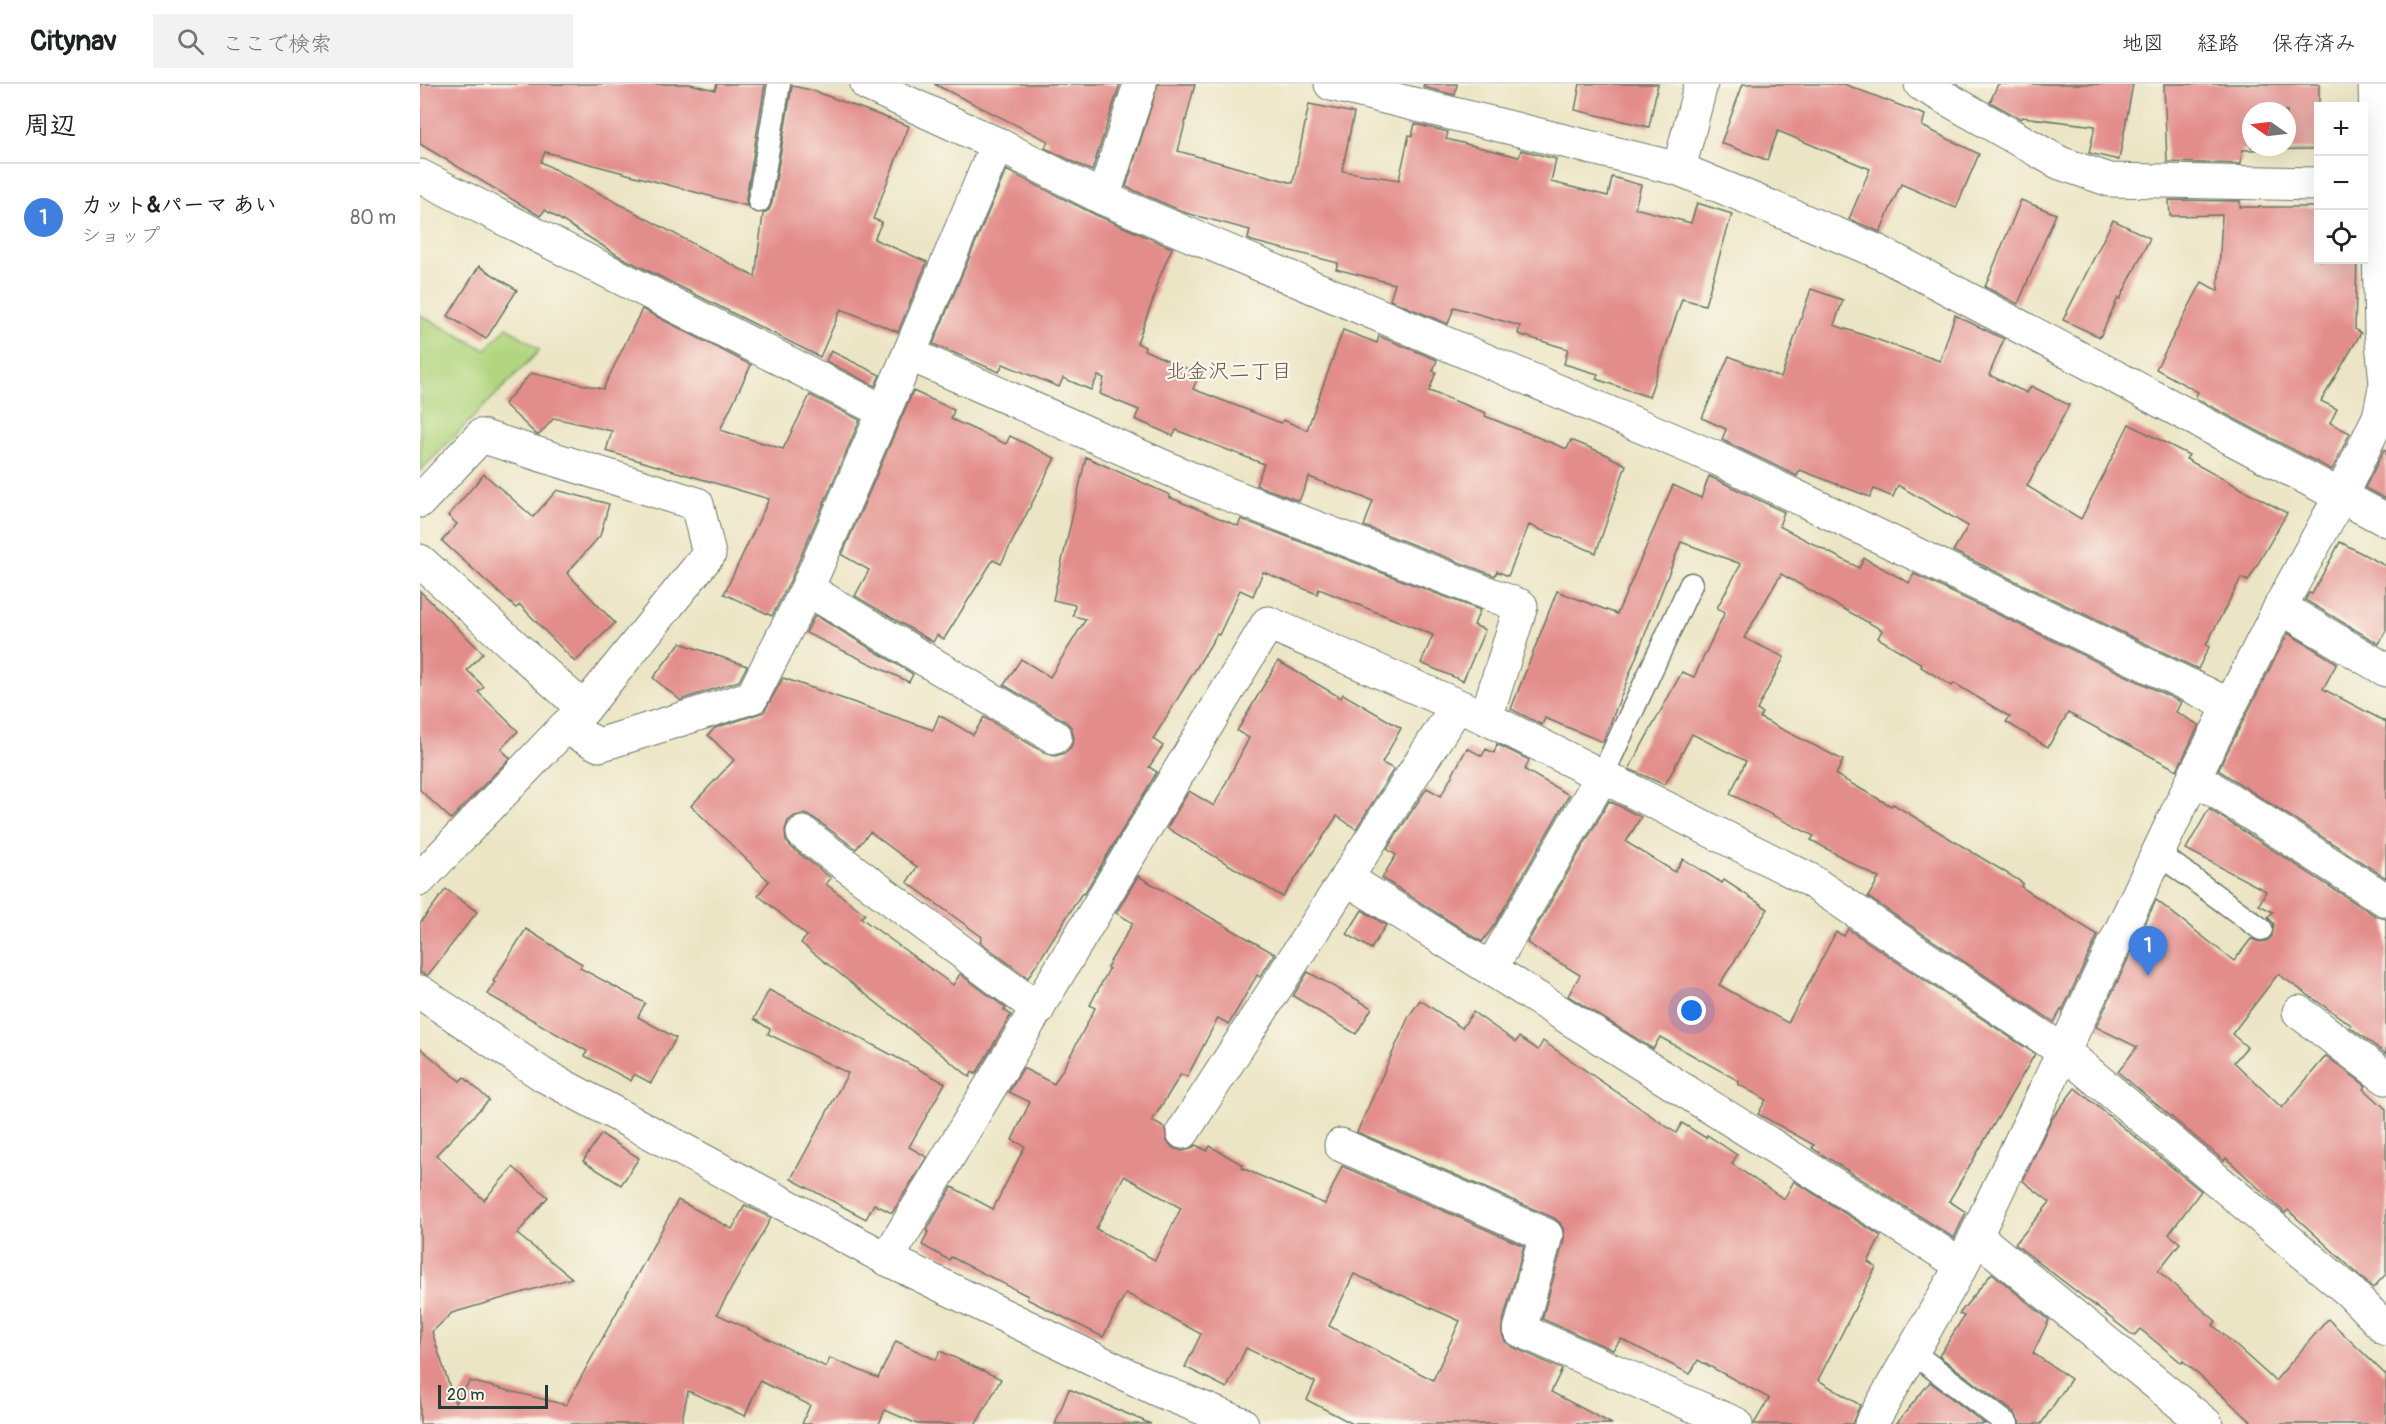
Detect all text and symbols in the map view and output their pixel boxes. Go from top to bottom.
search box [153,14,573,68]
text: Citynav [30,24,117,59]
icon: search [174,25,207,58]
text: ここで検索 [222,30,332,58]
text: 地図 [2122,30,2164,57]
text: 経路 [2197,30,2239,57]
text: 保存済み [2272,30,2356,57]
north arrow [2242,102,2296,156]
map controls [2314,102,2368,264]
button: + [2314,102,2368,156]
text: 周辺 [24,110,76,142]
button: − [2314,156,2368,210]
text: カット&パーマ あい [81,191,276,219]
text: 1 [40,205,47,230]
text: 80 m [350,205,396,230]
button: locate [2314,210,2368,264]
text: ショップ [81,223,160,248]
district label: 北金沢二丁目 [1166,358,1292,385]
pin: 1 [2128,926,2168,976]
your location [1677,996,1706,1025]
scale bar [438,1382,548,1410]
text: 20 m [447,1385,485,1405]

